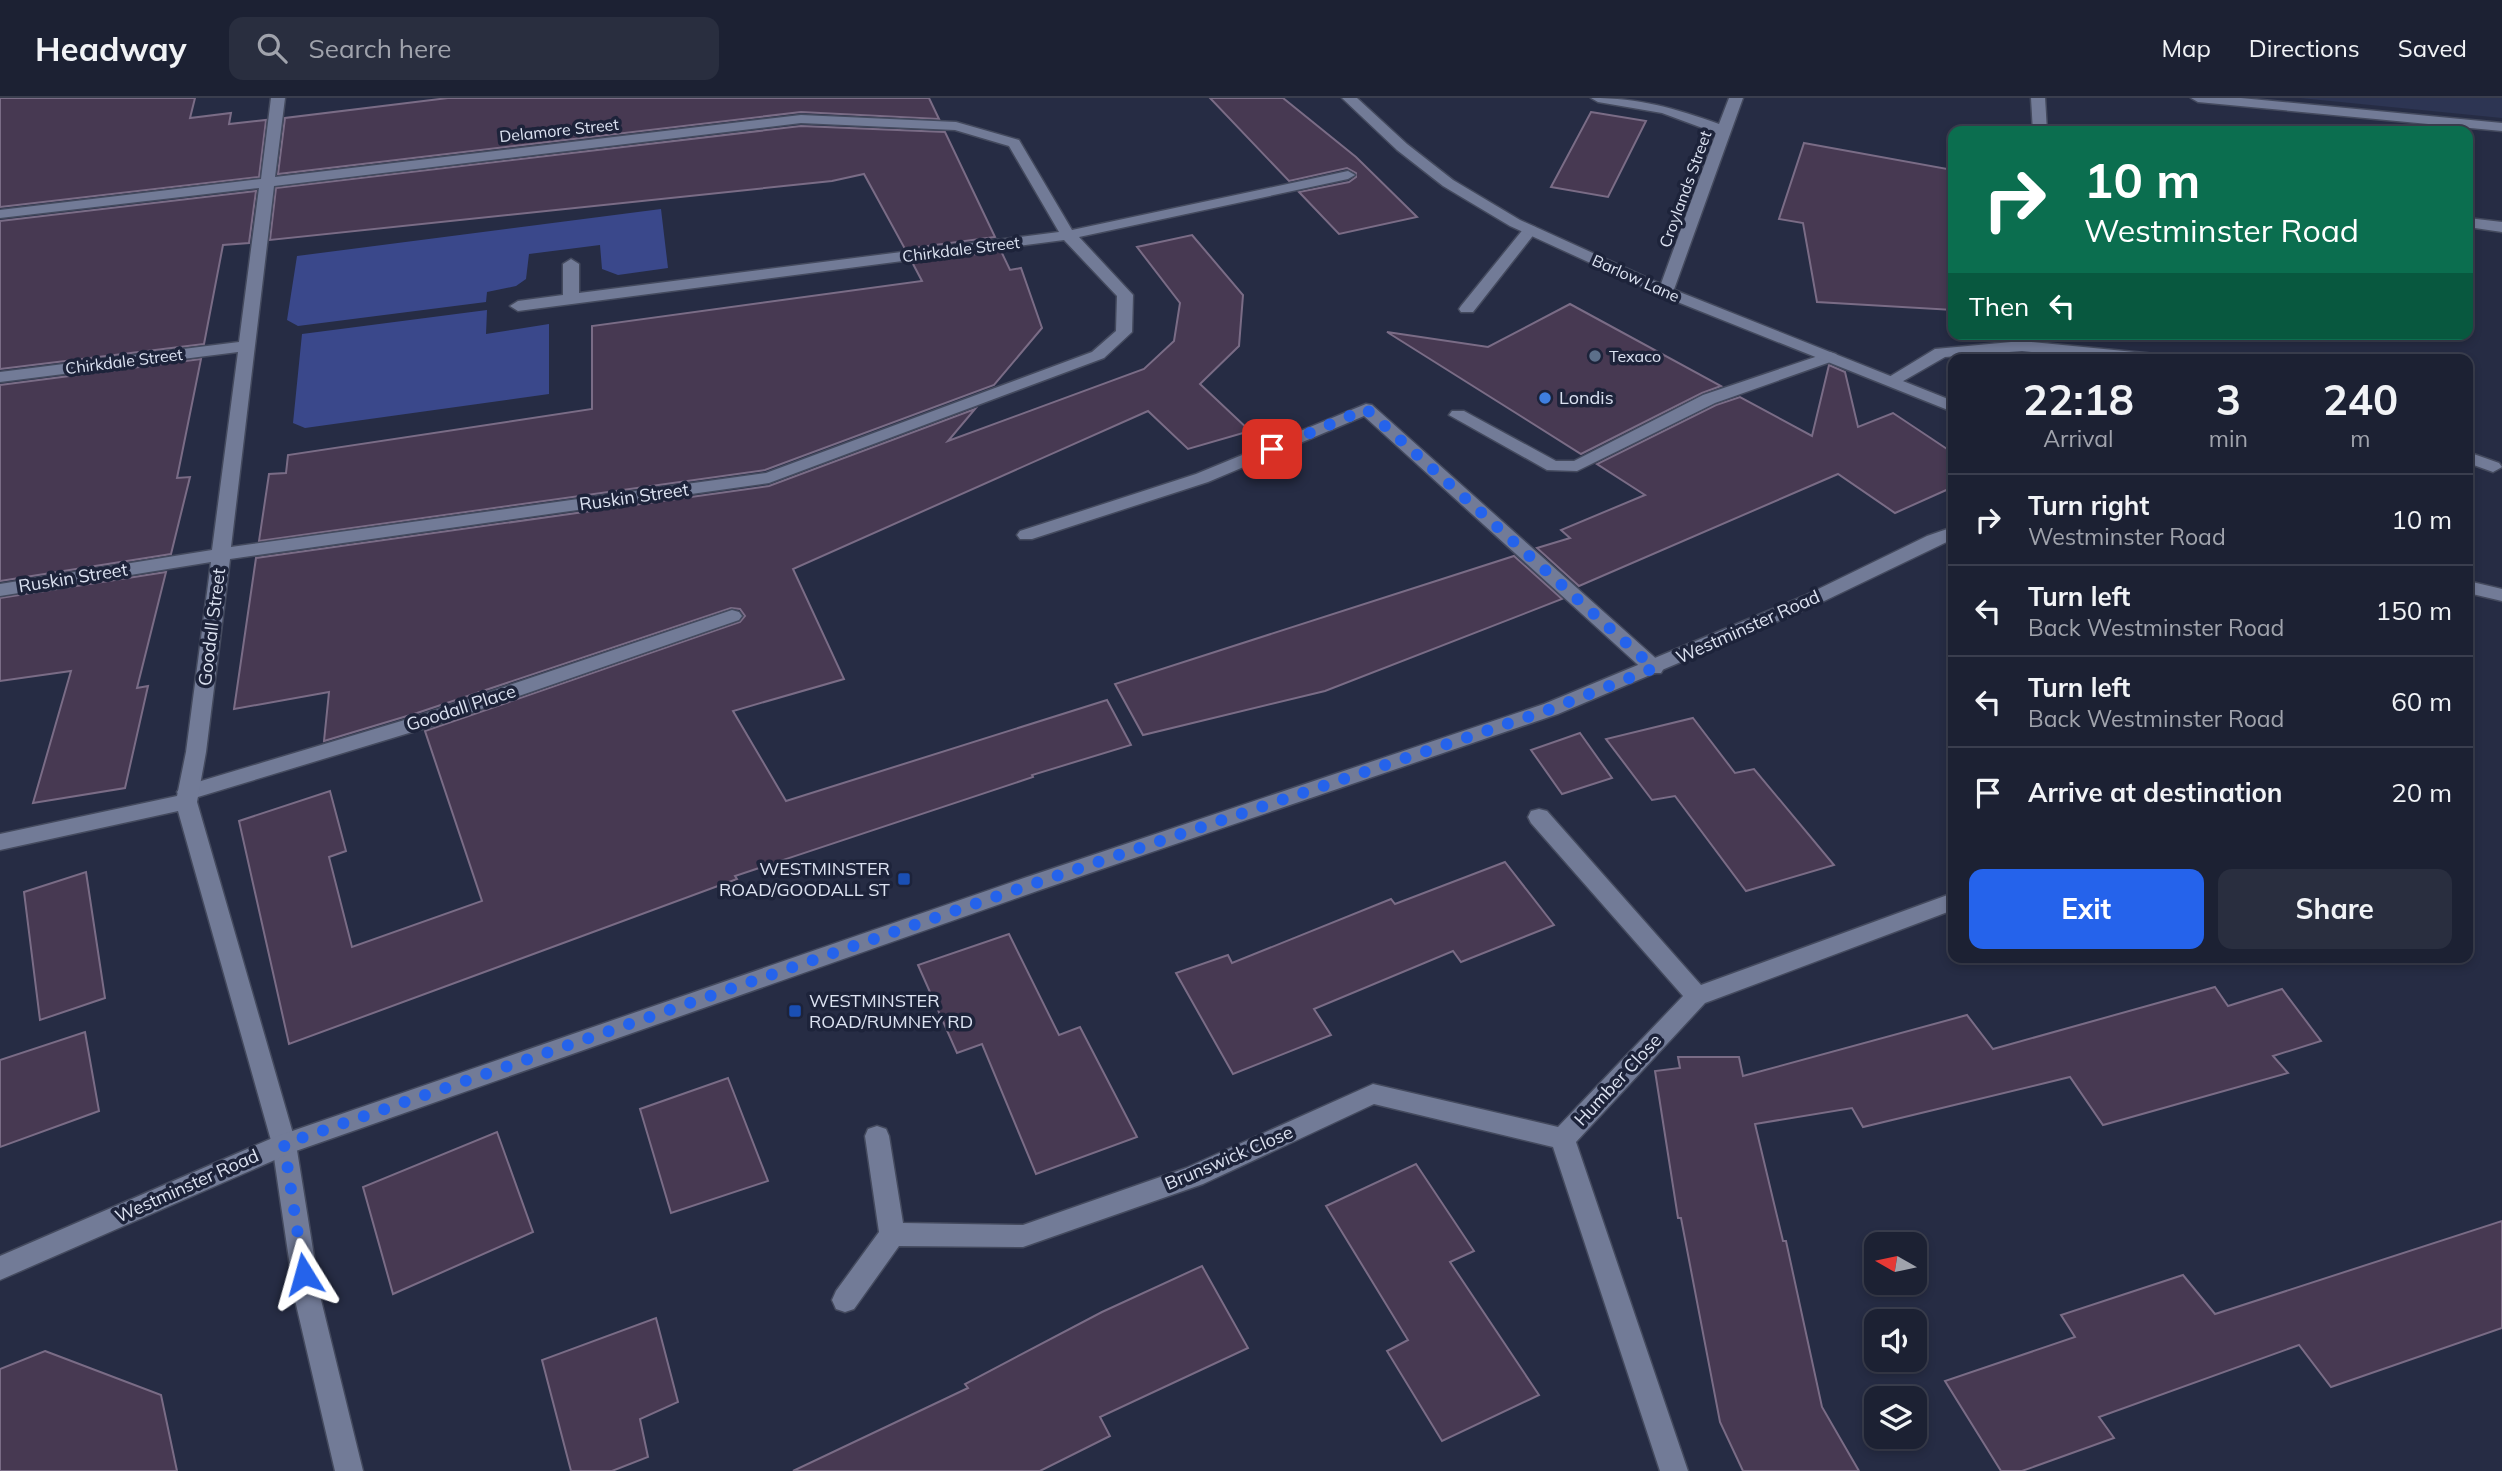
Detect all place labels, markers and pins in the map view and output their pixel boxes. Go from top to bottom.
place label: Texaco [1609,346,1661,366]
marker: Texaco [1587,348,1603,364]
place label: Londis [1559,386,1614,409]
marker: Londis [1537,390,1553,406]
pin [1242,419,1302,479]
place label: WESTMINSTER ROAD/GOODALL ST [719,857,890,901]
marker: WESTMINSTER ROAD/GOODALL ST [896,871,912,887]
place label: WESTMINSTER ROAD/RUMNEY RD [809,989,973,1033]
marker: WESTMINSTER ROAD/RUMNEY RD [787,1003,803,1019]

